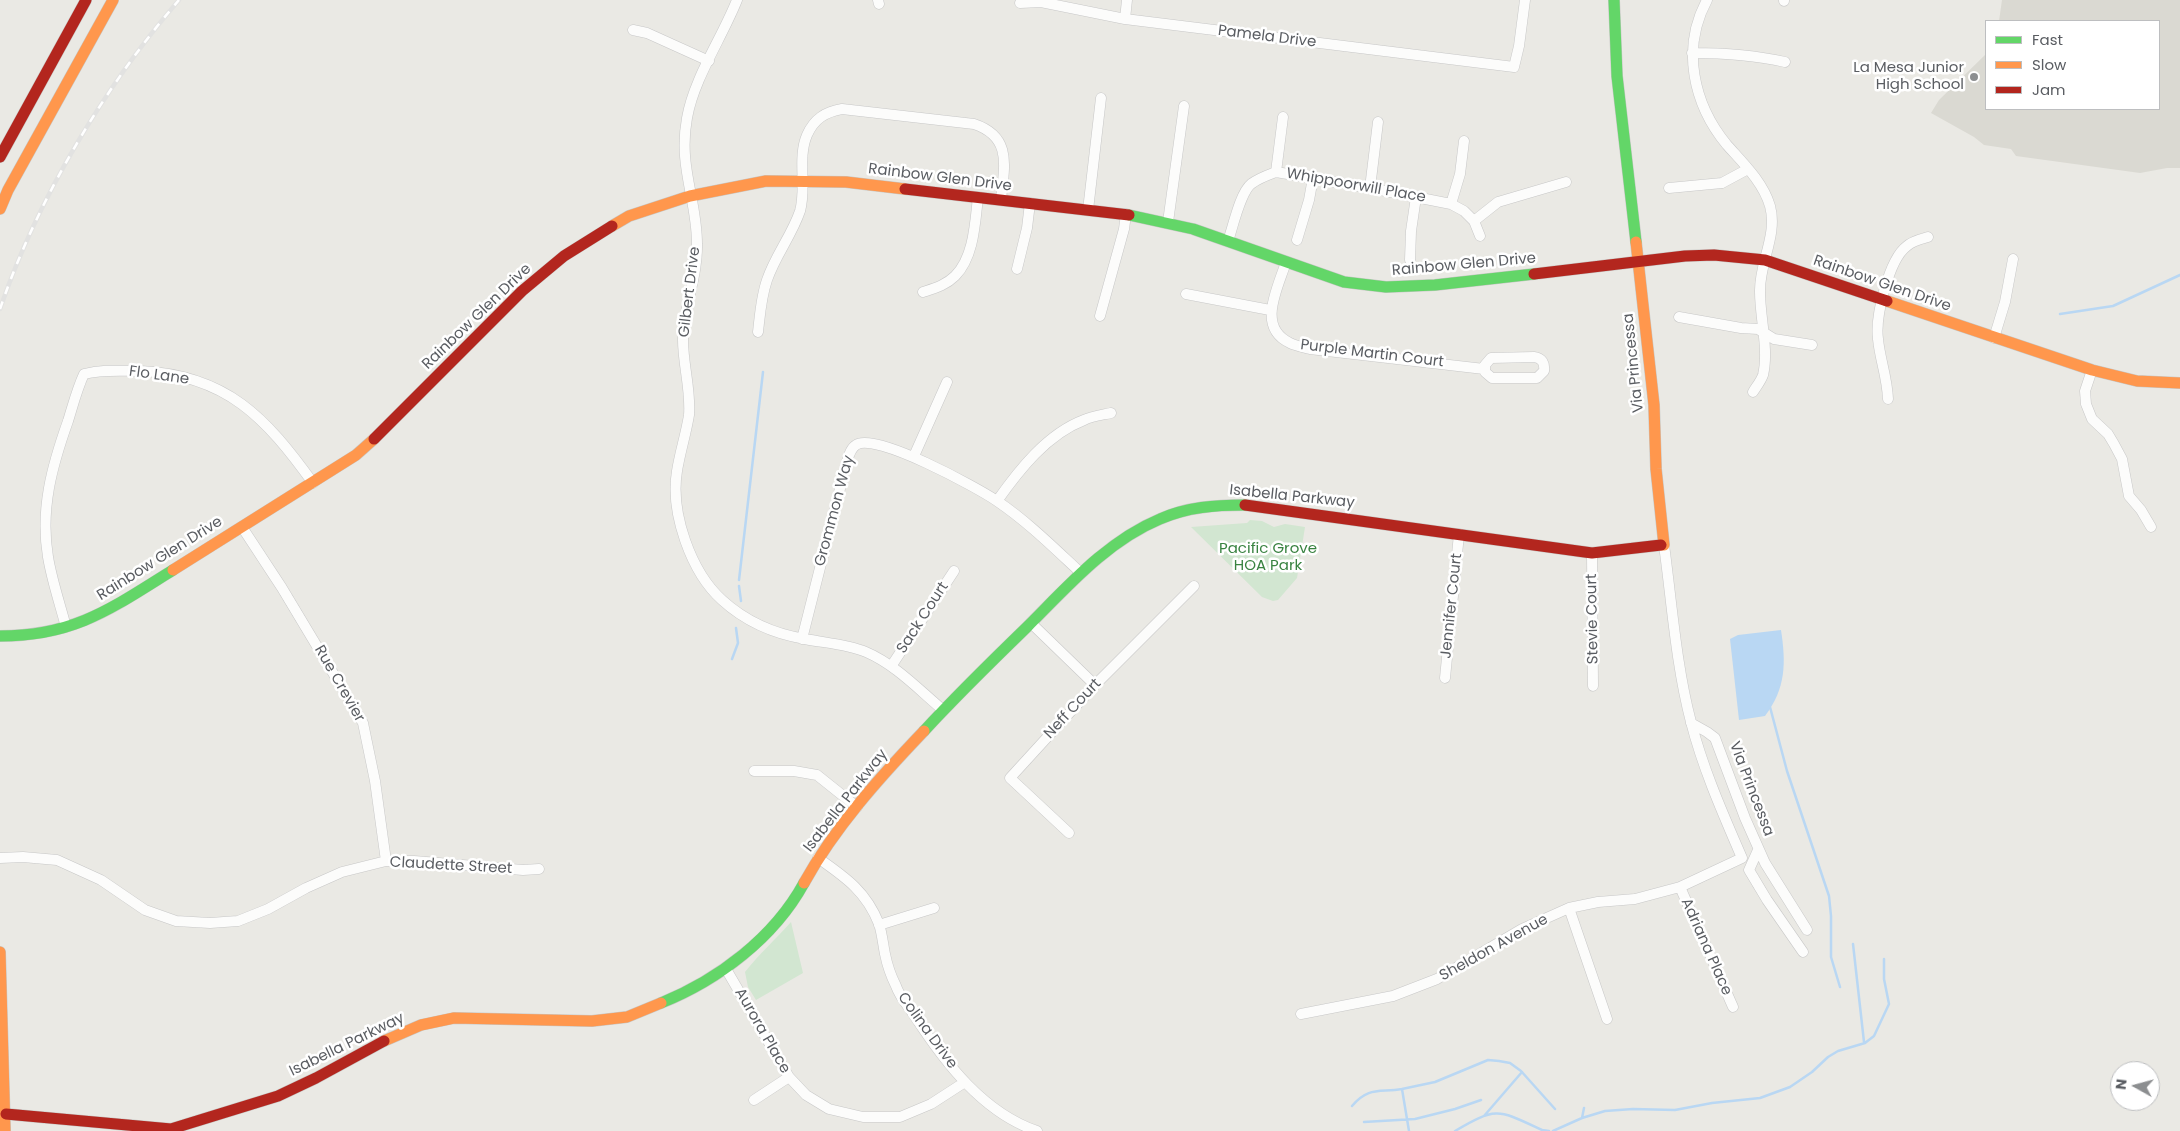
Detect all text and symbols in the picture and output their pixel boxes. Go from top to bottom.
legend [1985,20,2160,110]
street label: Pamela Drive [1217,22,1317,52]
text: Fast [2032,29,2063,50]
text: Slow [2032,54,2066,75]
place label: La Mesa Junior High School [1853,59,1964,94]
marker: La Mesa Junior High School [1968,71,1980,83]
text: Jam [2032,79,2066,100]
street label: Rainbow Glen Drive [867,160,1013,196]
street label: Whippoorwill Place [1285,165,1427,207]
street label: Gilbert Drive [676,246,704,338]
street label: Rainbow Glen Drive [1391,250,1537,280]
street label: Rainbow Glen Drive [1811,252,1953,316]
street label: Rainbow Glen Drive [419,260,535,374]
street label: Via Princessa [1620,312,1648,414]
street label: Purple Martin Court [1299,336,1445,372]
street label: Flo Lane [128,363,190,389]
street label: Grommon Way [812,454,858,568]
street label: Isabella Parkway [1229,481,1355,513]
street label: Rainbow Glen Drive [94,513,226,605]
park label: Pacific Grove HOA Park [1219,540,1317,575]
street label: Jennifer Court [1438,552,1466,660]
street label: Stevie Court [1583,573,1603,665]
street label: Sack Court [893,579,953,657]
street label: Rue Crevier [310,642,368,726]
street label: Neff Court [1041,675,1105,743]
street label: Via Princessa [1725,739,1777,839]
street label: Isabella Parkway [800,746,892,856]
street label: Claudette Street [389,854,513,878]
street label: Adriana Place [1677,896,1735,998]
street label: Sheldon Avenue [1437,911,1551,985]
street label: Aurora Place [730,985,794,1077]
street label: Colina Drive [893,989,961,1073]
street label: Isabella Parkway [287,1009,407,1081]
north arrow [2110,1061,2160,1111]
text: N [2111,1078,2132,1091]

